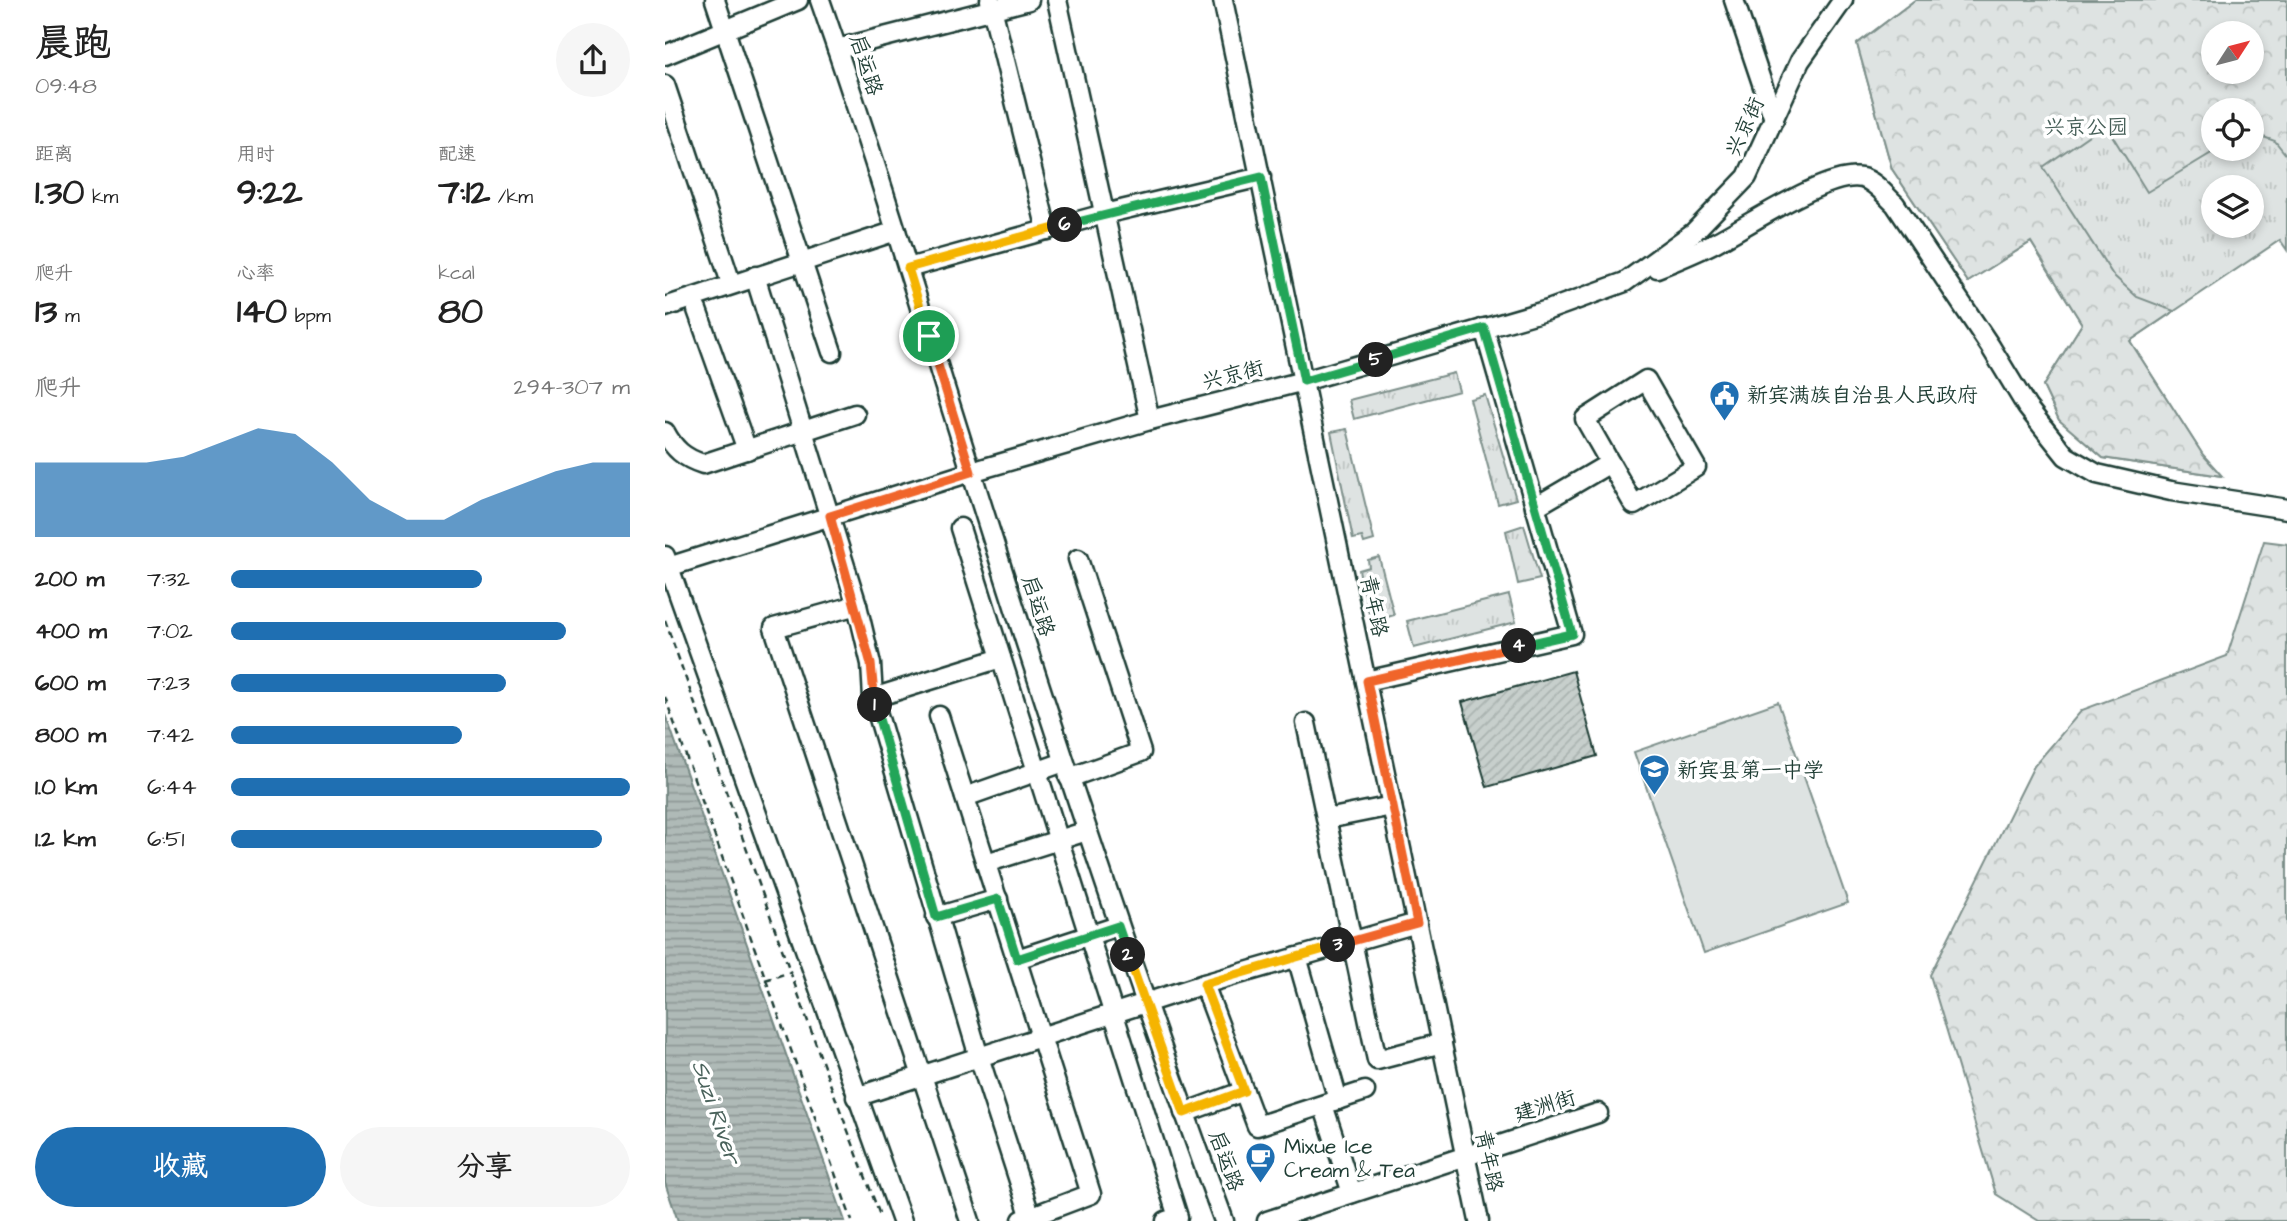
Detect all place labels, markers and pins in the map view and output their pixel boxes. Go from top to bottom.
pin: 6 [1047,208,1083,243]
pin [899,306,959,366]
pin: 5 [1359,342,1393,378]
public building icon: 新宾满族自治县人民政府 [1707,378,1741,422]
place label: 新宾满族自治县人民政府 [1747,381,1978,410]
pin: 4 [1501,628,1537,664]
pin: 1 [857,688,893,722]
school or university icon: 新宾县第一中学 [1637,753,1671,797]
place label: 新宾县第一中学 [1677,756,1824,785]
pin: 3 [1321,928,1355,962]
pin: 2 [1111,937,1145,972]
place label: Mixue Ice Cream & Tea [1284,1132,1415,1185]
cafe icon: Mixue Ice Cream & Tea [1244,1141,1278,1185]

